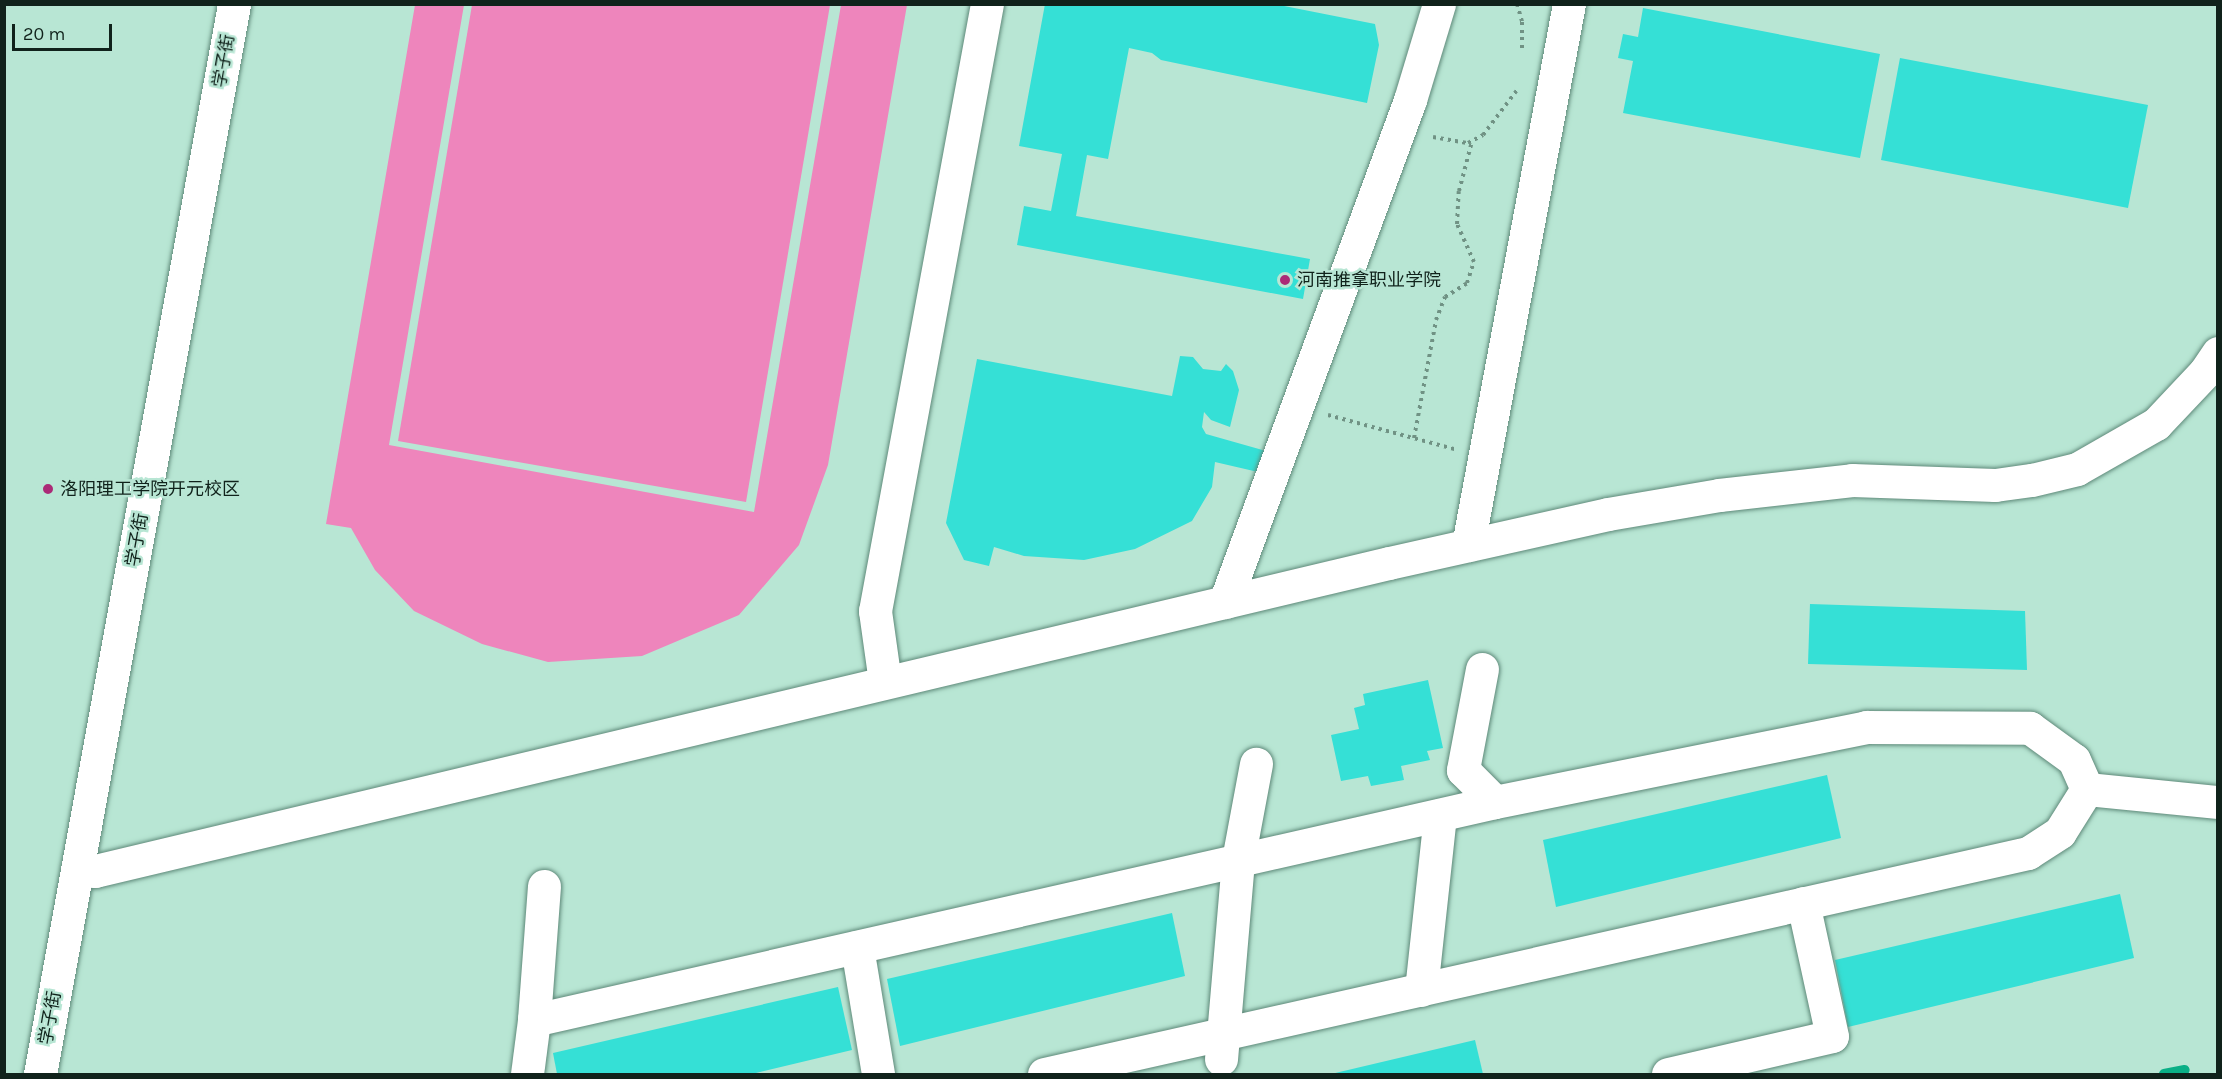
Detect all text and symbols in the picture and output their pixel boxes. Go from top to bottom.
scale bar [15,12,116,50]
text: 20 m [23,23,65,45]
street label: 学子街 [209,33,239,89]
place label: 河南推拿职业学院 [1297,269,1441,291]
marker: 河南推拿职业学院 [1278,273,1292,287]
place label: 洛阳理工学院开元校区 [60,478,240,500]
marker: 洛阳理工学院开元校区 [41,482,55,496]
street label: 学子街 [122,512,152,568]
street label: 学子街 [35,990,65,1046]

